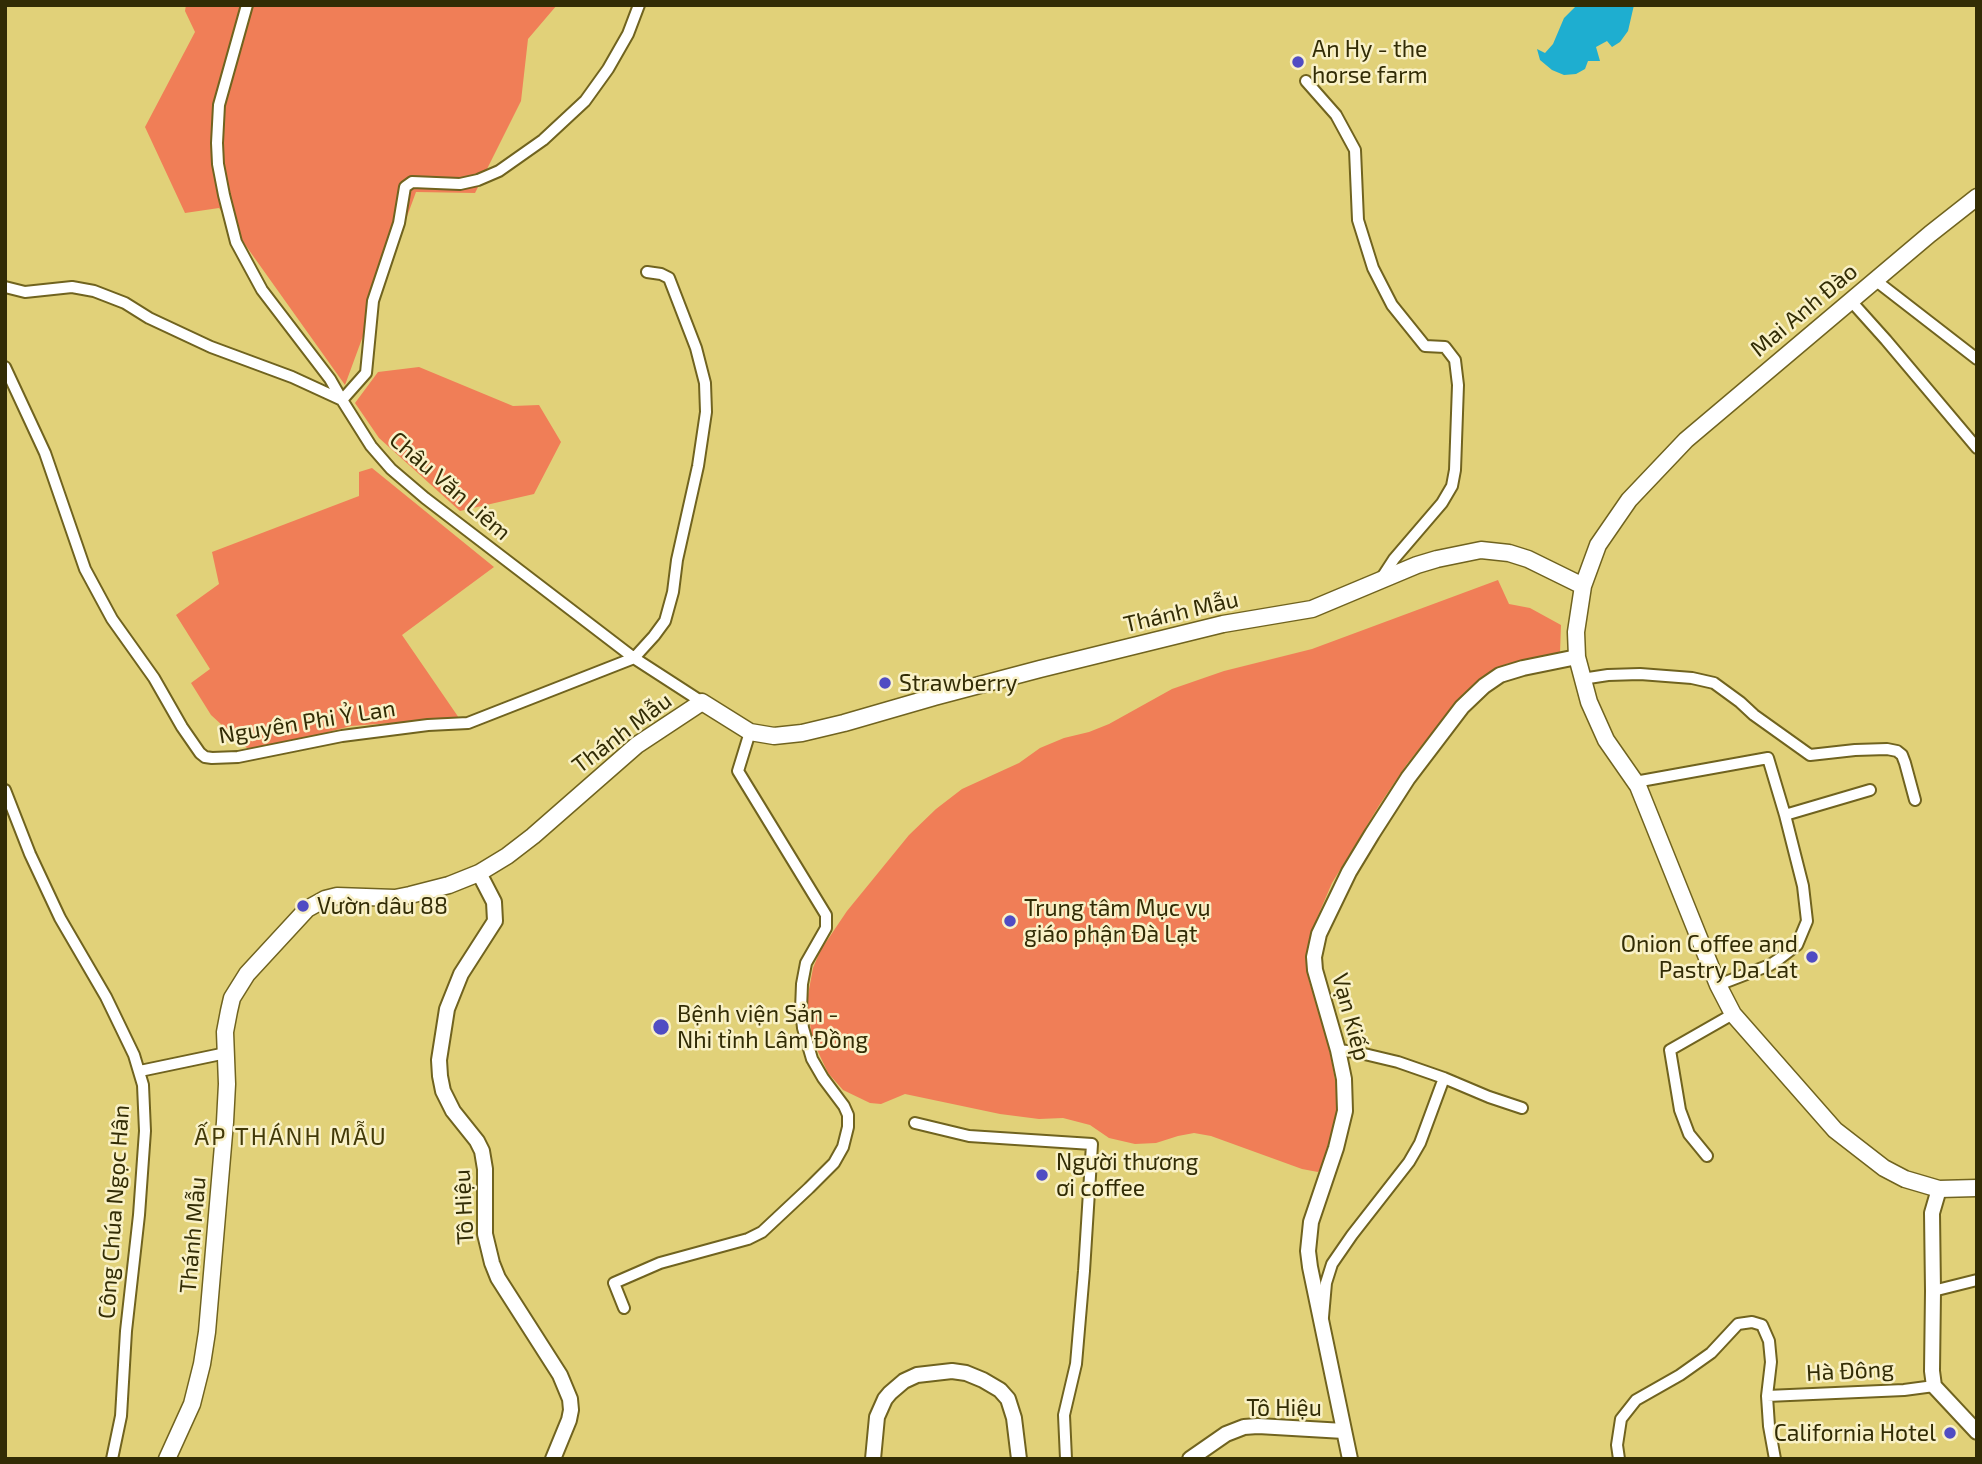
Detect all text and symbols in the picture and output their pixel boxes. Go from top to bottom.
place label: An Hy - the horse farm [1312,35,1428,89]
marker: An Hy - the horse farm [1290,54,1306,70]
street label: Mai Anh Đào [1745,257,1863,363]
street label: Châu Văn Liêm [384,426,516,546]
street label: Thánh Mẫu [1121,585,1241,639]
place label: Strawberry [899,669,1017,697]
marker: Strawberry [877,675,893,691]
street label: Thánh Mẫu [567,687,677,779]
street label: Nguyên Phi Ỷ Lan [217,694,397,750]
place label: Vườn dâu 88 [317,892,448,920]
place label: Trung tâm Mục vụ giáo phận Đà Lạt [1024,894,1211,948]
marker: Vườn dâu 88 [295,898,311,914]
marker: Trung tâm Mục vụ giáo phận Đà Lạt [1002,913,1018,929]
place label: Onion Coffee and Pastry Da Lat [1621,930,1798,984]
marker: Onion Coffee and Pastry Da Lat [1804,949,1820,965]
street label: Vạn Kiếp [1326,970,1376,1064]
place label: Bệnh viện Sản - Nhi tỉnh Lâm Đồng [677,1000,868,1054]
marker: Bệnh viện Sản - Nhi tỉnh Lâm Đồng [651,1017,671,1037]
street label: Công Chúa Ngọc Hân [93,1104,135,1320]
district label: ẤP THÁNH MẪU [196,1123,386,1151]
place label: Người thương ơi coffee [1056,1148,1198,1202]
marker: Người thương ơi coffee [1034,1167,1050,1183]
street label: Tô Hiệu [448,1169,480,1245]
street label: Thánh Mẫu [174,1175,212,1295]
street label: Hà Đông [1805,1355,1895,1387]
street label: Tô Hiệu [1246,1394,1322,1422]
place label: California Hotel [1774,1419,1936,1447]
marker: California Hotel [1942,1425,1958,1441]

